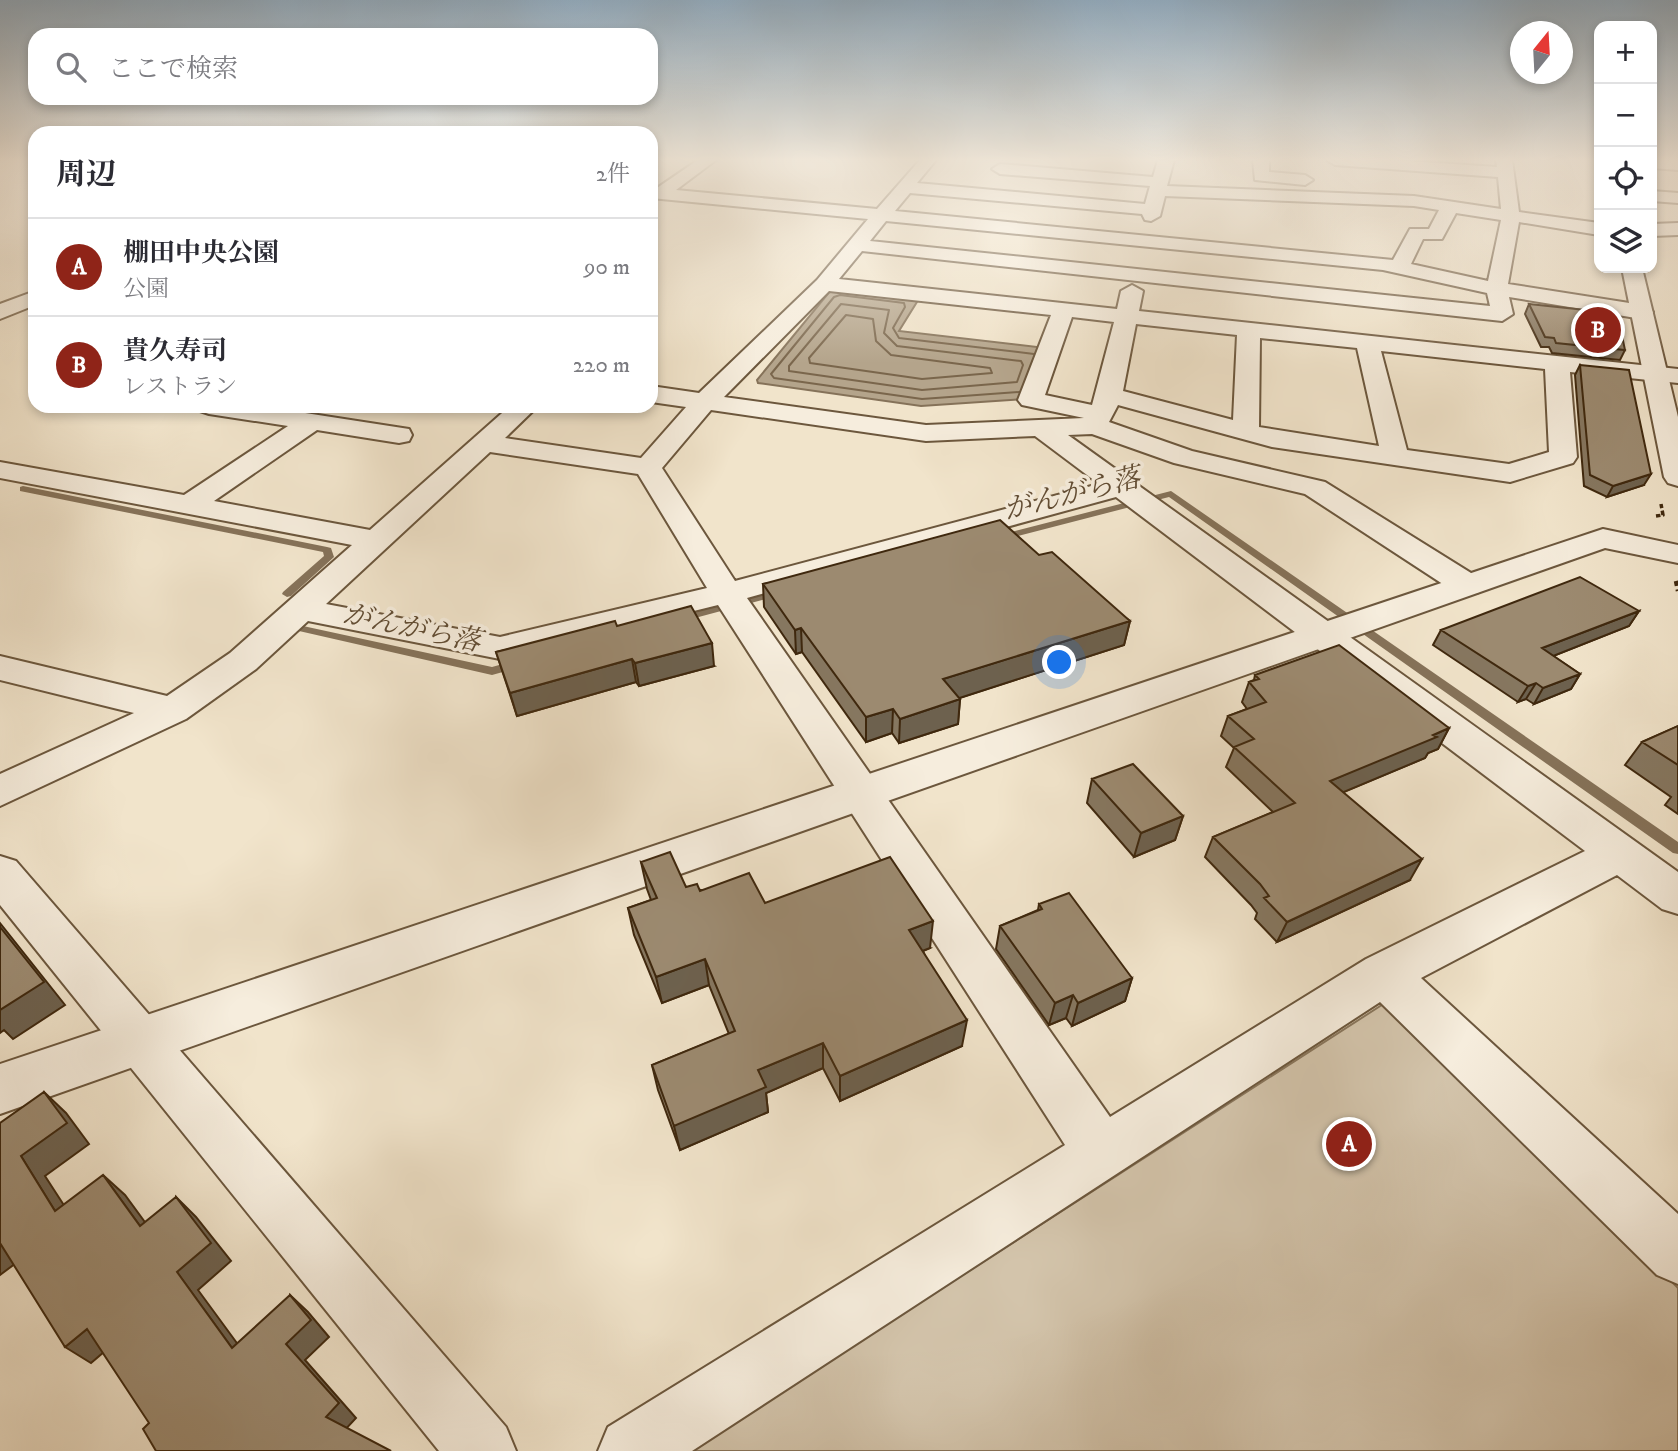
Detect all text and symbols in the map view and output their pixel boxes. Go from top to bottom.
north arrow [1510,21,1573,84]
map controls [1594,21,1657,273]
button: + [1594,21,1657,84]
search box [28,28,658,105]
icon: search [52,48,90,86]
text: ここで検索 [108,53,238,86]
button: − [1594,84,1657,147]
button: locate [1594,147,1657,210]
text: 周辺 [56,157,116,194]
text: 2件 [596,160,630,189]
button: layers [1594,210,1657,273]
text: 棚田中央公園 [123,237,279,270]
text: A [72,253,86,282]
text: 90 m [584,253,630,282]
text: 公園 [123,275,169,304]
pin: B [1575,304,1621,356]
text: 貴久寿司 [123,335,227,368]
text: B [72,351,86,380]
text: 220 m [573,351,630,380]
text: レストラン [123,373,237,402]
water label: がんがら落 [1000,459,1148,528]
water label: がんがら落 [340,596,488,661]
your location [1042,645,1076,679]
pin: A [1326,1118,1372,1170]

